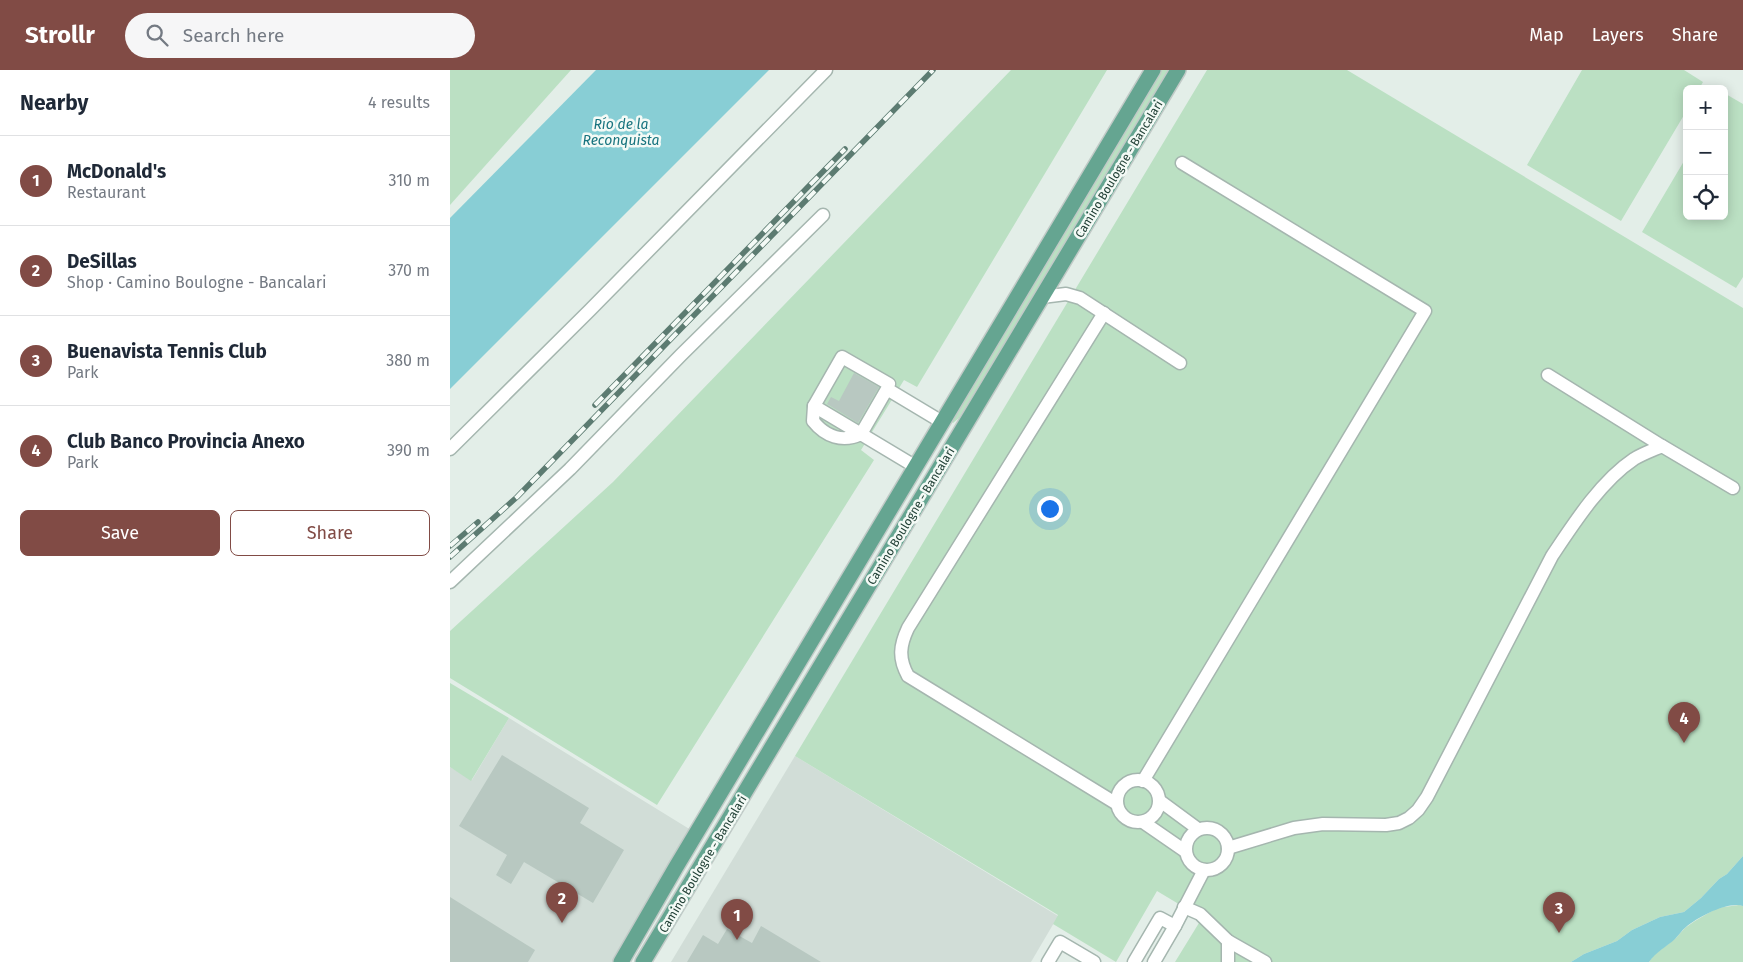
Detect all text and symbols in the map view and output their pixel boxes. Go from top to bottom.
search box [125,13,475,58]
text: Strollr [25,21,95,49]
icon: search [143,21,171,49]
text: Search here [183,24,284,47]
text: Map [1529,24,1564,46]
text: Layers [1592,24,1644,46]
text: Share [1672,24,1718,46]
map controls [1683,85,1728,220]
button: + [1683,85,1728,130]
text: Nearby [20,90,88,116]
text: 4 results [368,93,430,112]
street label: Camino Boulogne - Bancalari [1072,98,1166,240]
water label: Río de la Reconquista [582,116,660,149]
button: − [1683,130,1728,175]
text: McDonald's [67,160,166,183]
text: 1 [32,171,40,190]
text: 310 m [389,171,430,190]
button: locate [1683,175,1728,220]
text: Restaurant [67,183,146,202]
text: DeSillas [67,250,137,273]
text: 2 [32,261,40,280]
text: 370 m [388,261,430,280]
text: Shop · Camino Boulogne - Bancalari [67,273,326,292]
text: Buenavista Tennis Club [67,340,267,363]
text: 3 [32,351,40,370]
text: 380 m [386,351,430,370]
text: Park [67,363,99,382]
text: Club Banco Provincia Anexo [67,430,305,453]
text: 4 [31,441,41,460]
text: 390 m [387,441,430,460]
street label: Camino Boulogne - Bancalari [864,445,958,587]
text: Park [67,453,99,472]
your location [1037,496,1063,522]
button: Save [20,510,220,556]
button: Share [230,510,430,556]
pin: 4 [1668,702,1700,743]
street label: Camino Boulogne - Bancalari [656,793,750,935]
pin: 2 [546,882,578,923]
pin: 3 [1543,892,1575,933]
pin: 1 [721,899,753,940]

